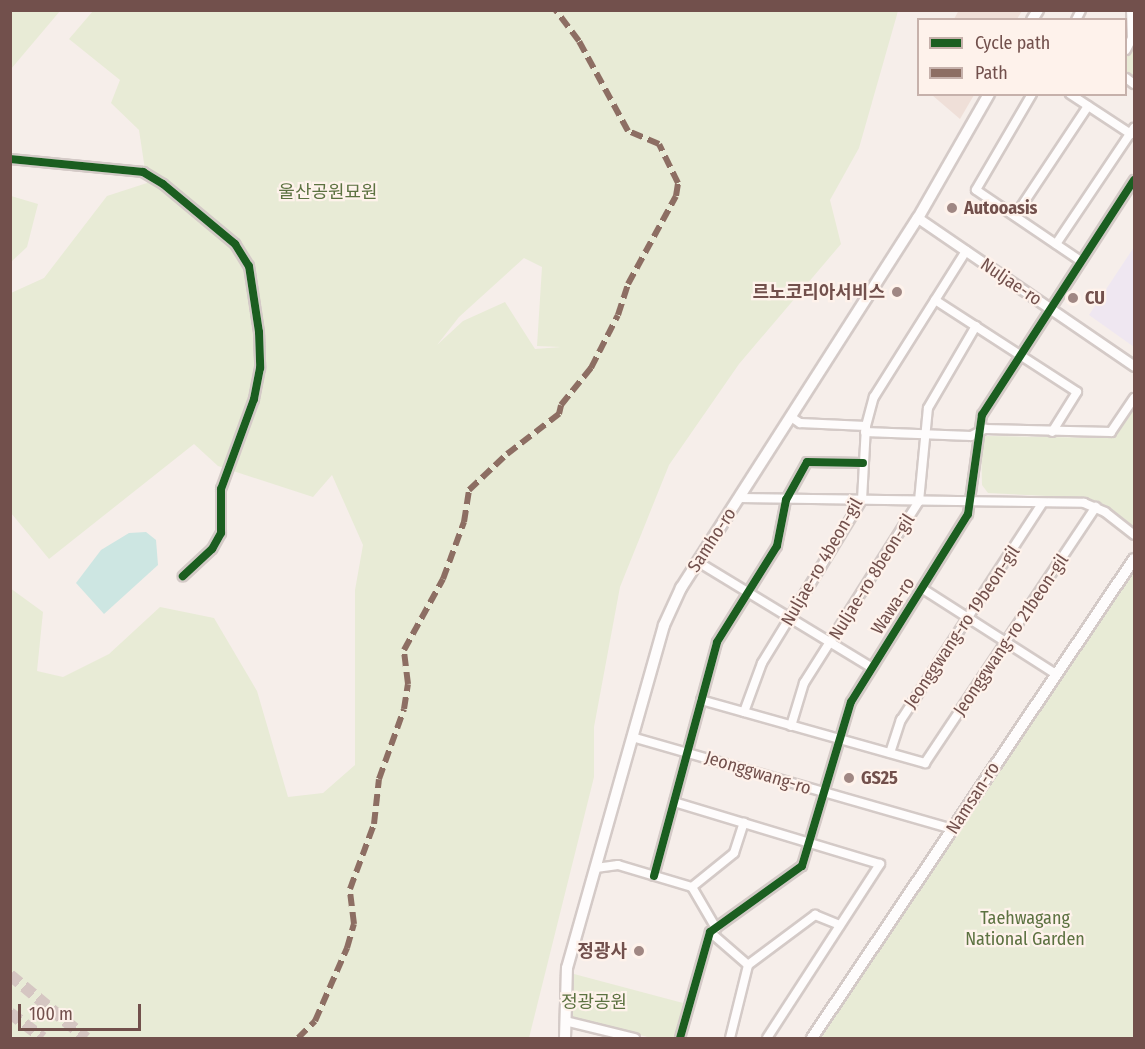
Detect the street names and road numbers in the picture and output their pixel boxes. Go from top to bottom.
street label: Nuljae-ro [976,254,1046,310]
street label: Nuljae-ro 4beon-gil [777,494,867,630]
street label: Samho-ro [683,504,741,576]
street label: Nuljae-ro 8beon-gil [825,510,919,644]
street label: Jeonggwang-ro 19beon-gil [899,542,1025,712]
street label: Jeonggwang-ro 21beon-gil [949,550,1073,720]
street label: Wawa-ro [867,573,919,639]
street label: Jeonggwang-ro [702,747,814,799]
street label: Namsan-ro [942,758,1004,838]

